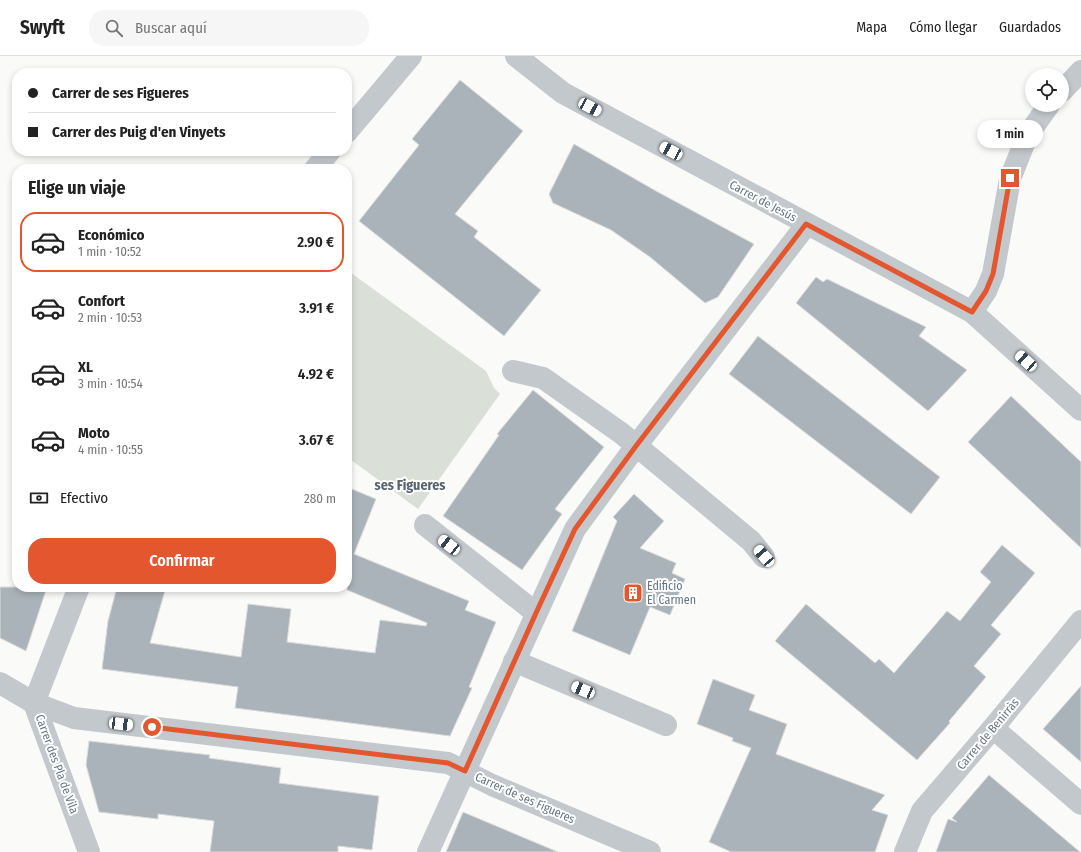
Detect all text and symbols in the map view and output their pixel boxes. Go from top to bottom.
search box [89,10,369,46]
text: Swyft [20,16,65,39]
icon: search [103,17,125,39]
text: Buscar aquí [135,19,207,37]
text: Mapa [856,19,887,36]
text: Cómo llegar [909,19,977,36]
text: Guardados [999,19,1061,36]
map controls [1025,68,1069,112]
button: locate [1025,68,1069,112]
text: Carrer de ses Figueres [52,84,189,102]
car [577,96,603,118]
callout: 1 min [977,120,1043,148]
text: Carrer des Puig d'en Vinyets [52,123,225,141]
text: 1 min [996,126,1024,141]
car [658,140,684,162]
route end [1001,169,1019,187]
text: Elige un viaje [28,177,126,199]
street label: Carrer de Jesús [727,178,799,224]
icon: car [30,224,66,260]
text: Económico [78,226,145,244]
text: 2.90 € [297,233,334,251]
text: 1 min · 10:52 [78,244,141,259]
icon: car [30,290,66,326]
text: Confort [78,292,125,310]
text: 3.91 € [299,299,334,317]
text: 2 min · 10:53 [78,310,142,325]
car [1013,349,1039,373]
icon: car [30,356,66,392]
text: XL [78,358,93,376]
text: 4.92 € [298,365,334,383]
text: 3 min · 10:54 [78,376,143,391]
icon: car [30,422,66,458]
text: Moto [78,424,110,442]
text: 3.67 € [299,431,334,449]
text: 4 min · 10:55 [78,442,143,457]
district label: ses Figueres [375,477,445,494]
icon: cash [28,487,50,509]
text: Efectivo [60,489,108,507]
text: 280 m [304,491,336,506]
car [436,533,462,557]
button: Confirmar [28,538,336,584]
car [752,543,776,569]
place label: Edificio El Carmen [647,579,696,607]
building icon: Edificio El Carmen [622,582,644,604]
car [570,680,596,700]
street label: Carrer de Benirràs [954,695,1022,773]
street label: Carrer des Pla de Vila [33,713,81,816]
car [108,717,134,731]
route start [143,718,161,736]
street label: Carrer de ses Figueres [473,770,577,826]

